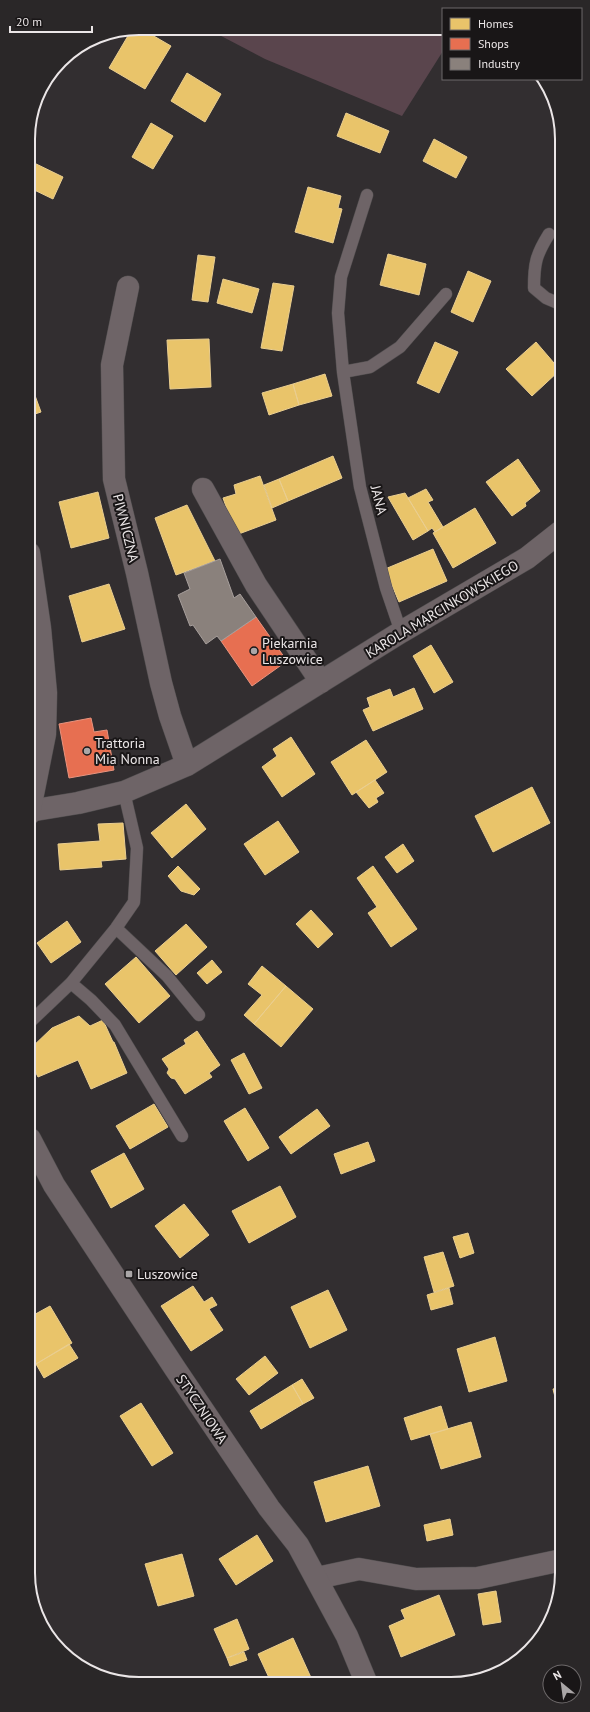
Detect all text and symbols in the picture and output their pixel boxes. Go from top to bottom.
scale bar [10,8,92,34]
legend [442,8,582,80]
text: 20 m [16,14,42,29]
text: Homes [478,16,513,31]
text: Shops [478,36,509,51]
text: Industry [478,56,520,71]
street label: JANA [366,482,392,517]
street label: PIWNICZNA [109,492,143,565]
street label: KAROLA MARCINKOWSKIEGO [362,556,522,662]
place label: Piekarnia Luszowice [262,634,323,668]
marker: Piekarnia Luszowice [249,646,259,656]
place label: Trattoria Mia Nonna [95,734,160,768]
marker: Trattoria Mia Nonna [82,746,92,756]
place label: Luszowice [137,1265,198,1283]
marker: Luszowice [124,1269,134,1279]
street label: STYCZNIOWA [172,1371,232,1448]
north arrow [542,1664,582,1704]
text: N [551,1667,564,1683]

